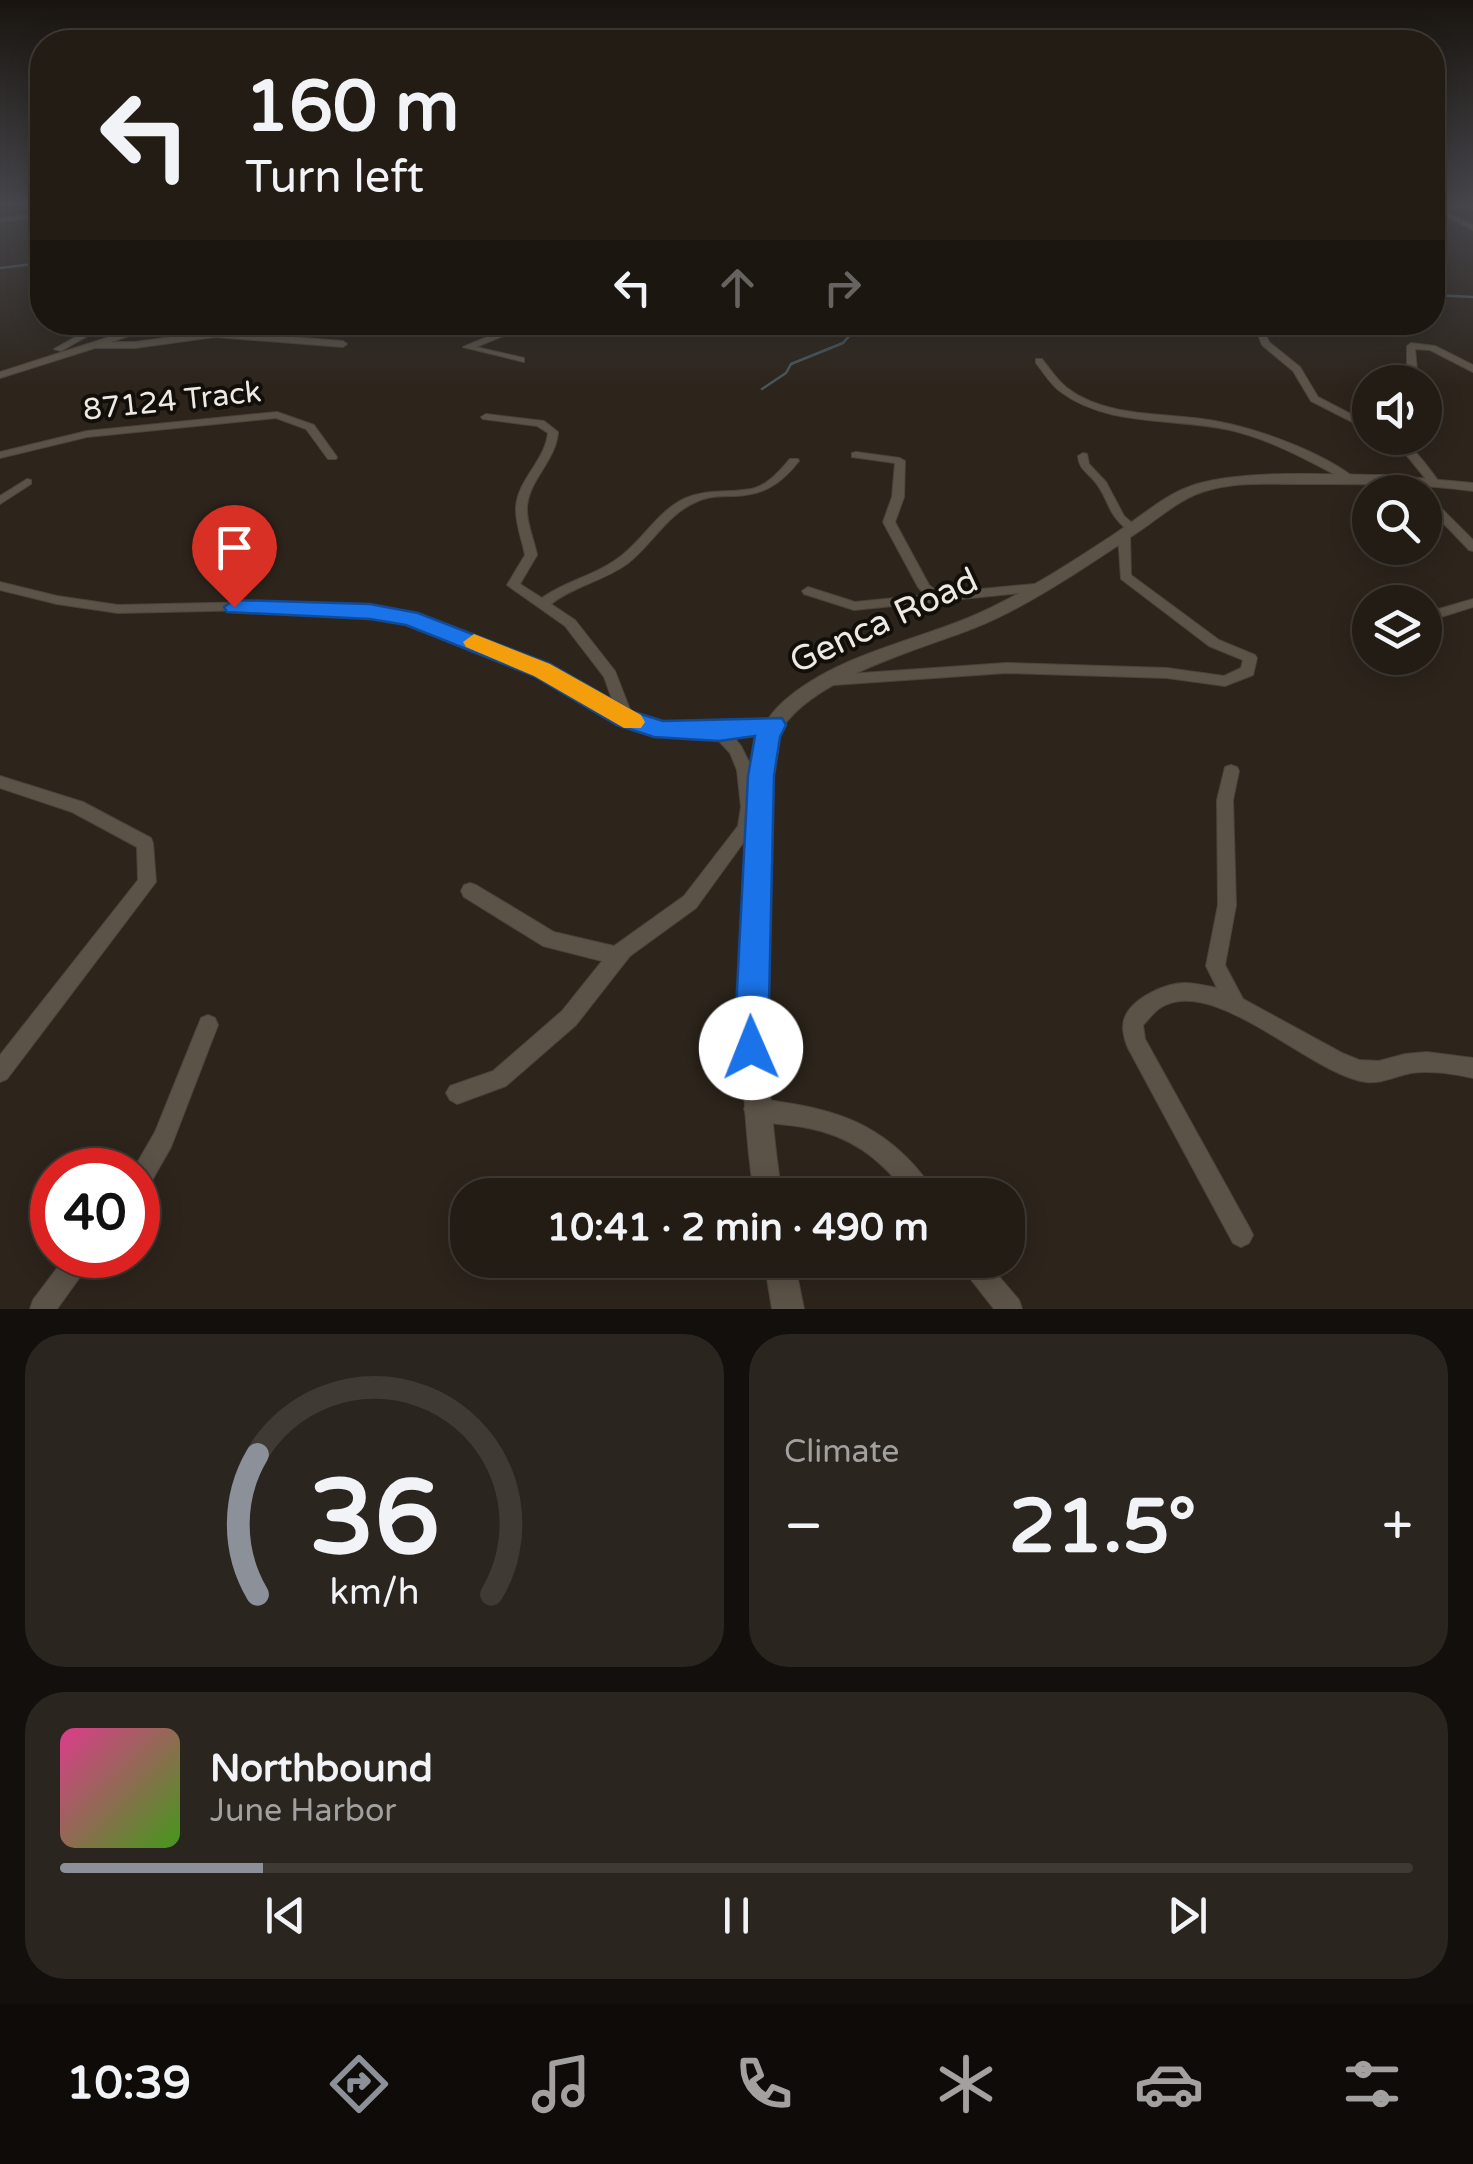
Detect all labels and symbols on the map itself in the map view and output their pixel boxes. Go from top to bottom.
street label: 87124 Track [81,373,263,429]
pin [192,505,277,608]
street label: Genca Road [783,559,985,683]
position arrow [699,996,803,1100]
speed limit sign: 40 [30,1148,160,1278]

